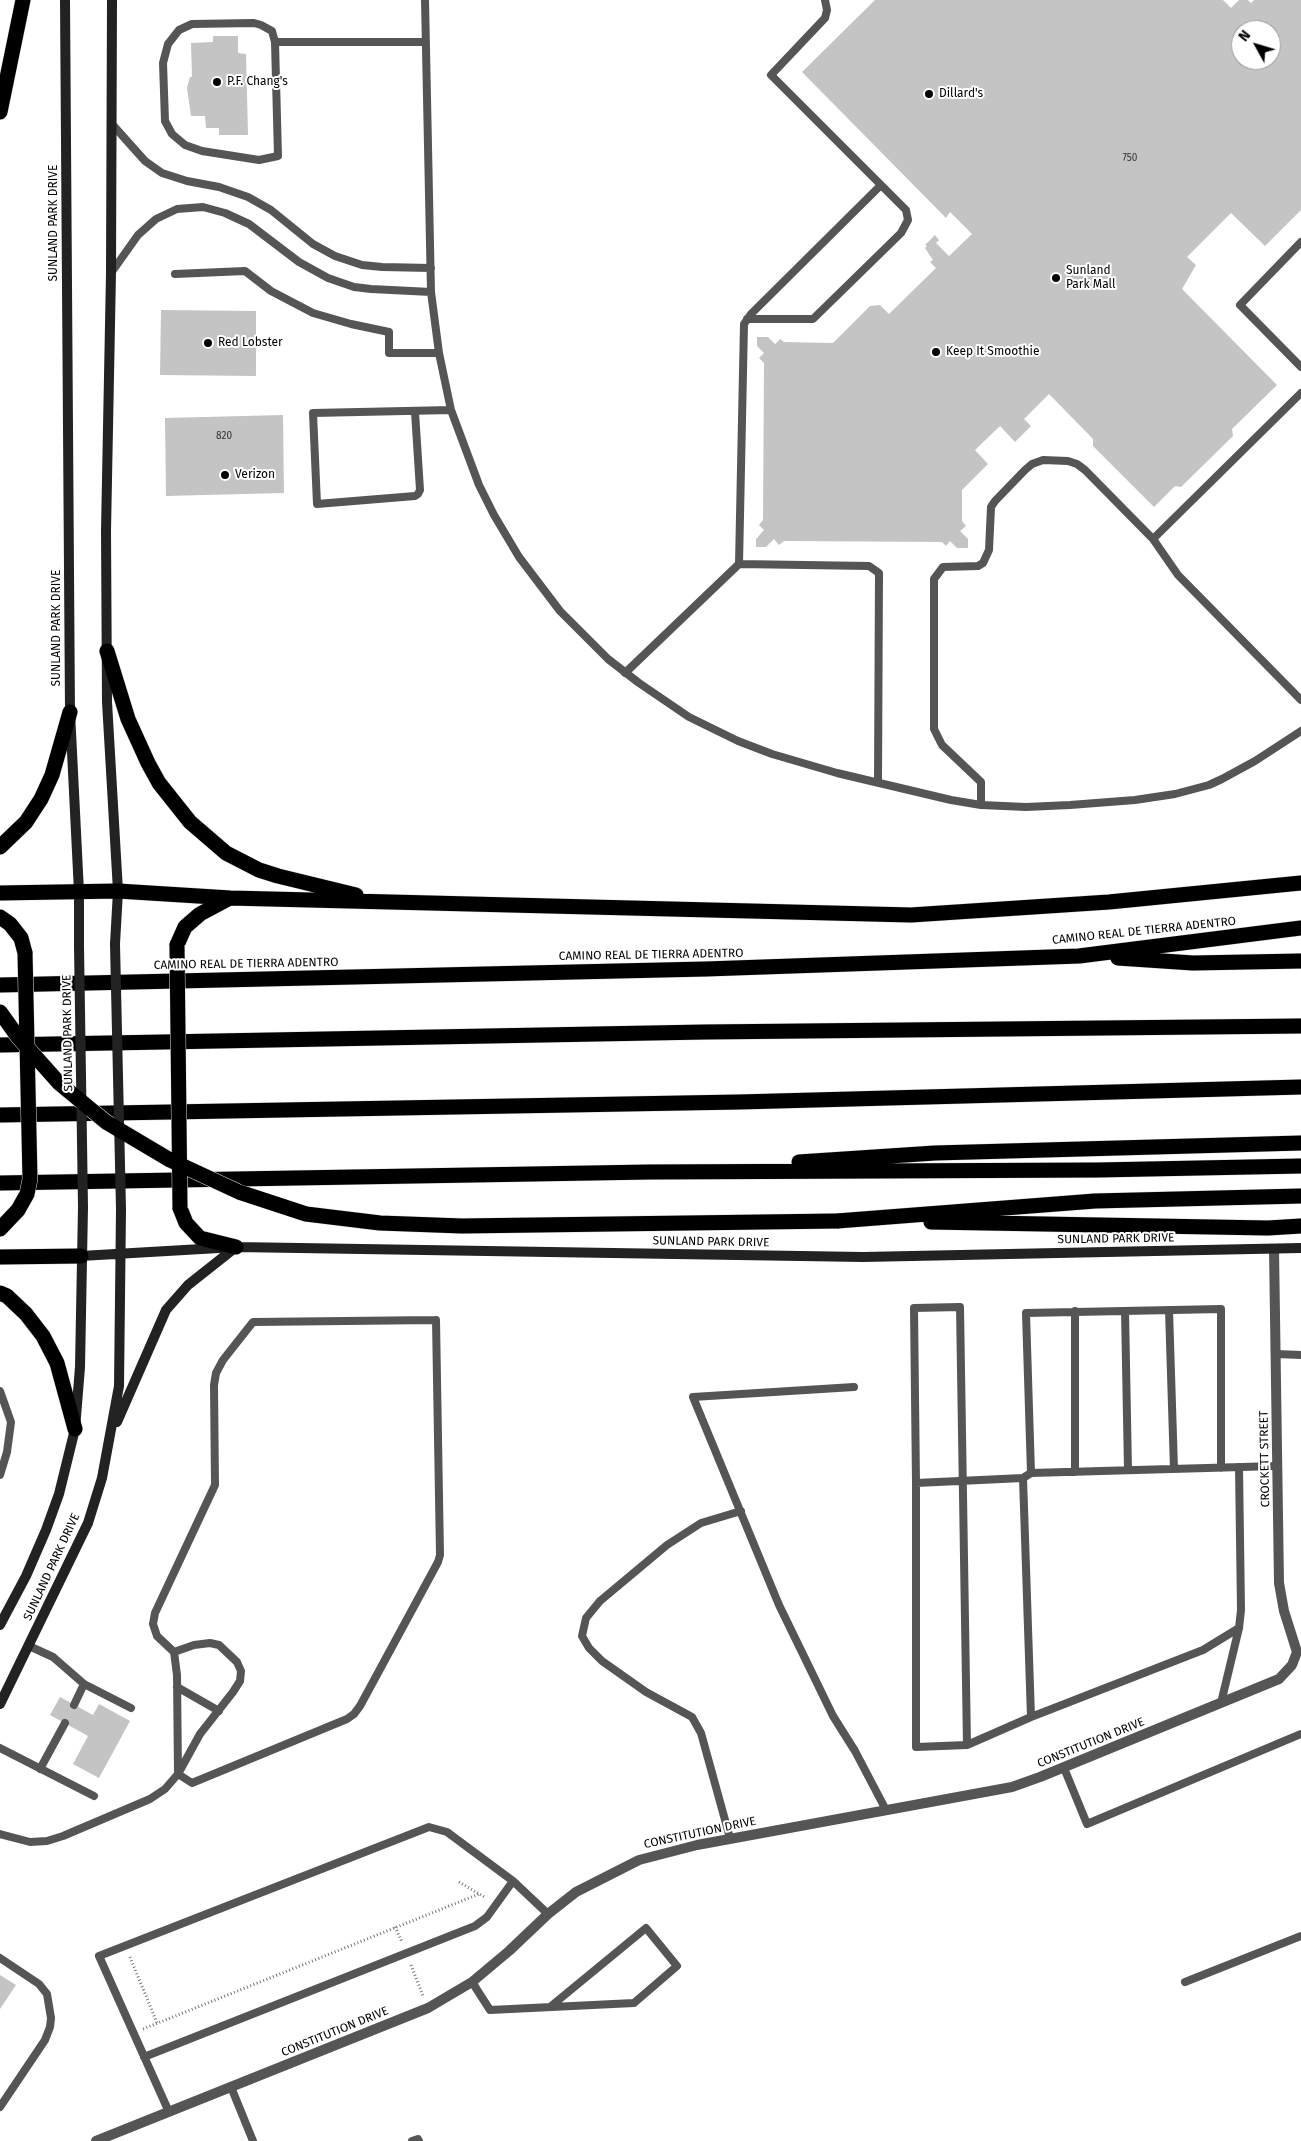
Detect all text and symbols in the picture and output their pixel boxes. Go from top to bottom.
north arrow [1231,20,1281,70]
text: N [1235,27,1254,45]
place label: P.F. Chang's [227,75,288,89]
marker: P.F. Chang's [211,76,223,88]
place label: Dillard's [939,87,983,101]
marker: Dillard's [923,88,935,100]
house number: 750 [1123,152,1137,164]
street label: SUNLAND PARK DRIVE [47,165,61,281]
place label: Sunland Park Mall [1066,264,1116,292]
marker: Sunland Park Mall [1050,272,1062,284]
place label: Red Lobster [218,336,283,350]
marker: Red Lobster [202,337,214,349]
place label: Keep It Smoothie [946,345,1039,359]
marker: Keep It Smoothie [930,346,942,358]
house number: 820 [216,430,232,442]
place label: Verizon [235,468,275,482]
marker: Verizon [219,469,231,481]
street label: SUNLAND PARK DRIVE [50,570,64,686]
street label: CAMINO REAL DE TIERRA ADENTRO [1051,914,1237,948]
street label: CAMINO REAL DE TIERRA ADENTRO [558,946,744,964]
street label: CAMINO REAL DE TIERRA ADENTRO [153,955,339,973]
street label: SUNLAND PARK DRIVE [60,974,76,1092]
street label: SUNLAND PARK DRIVE [1057,1231,1175,1247]
street label: SUNLAND PARK DRIVE [652,1234,770,1250]
street label: CROCKETT STREET [1257,1411,1273,1507]
street label: SUNLAND PARK DRIVE [21,1511,83,1623]
street label: CONSTITUTION DRIVE [1035,1715,1147,1771]
street label: CONSTITUTION DRIVE [643,1814,757,1852]
street label: CONSTITUTION DRIVE [279,2004,391,2060]

